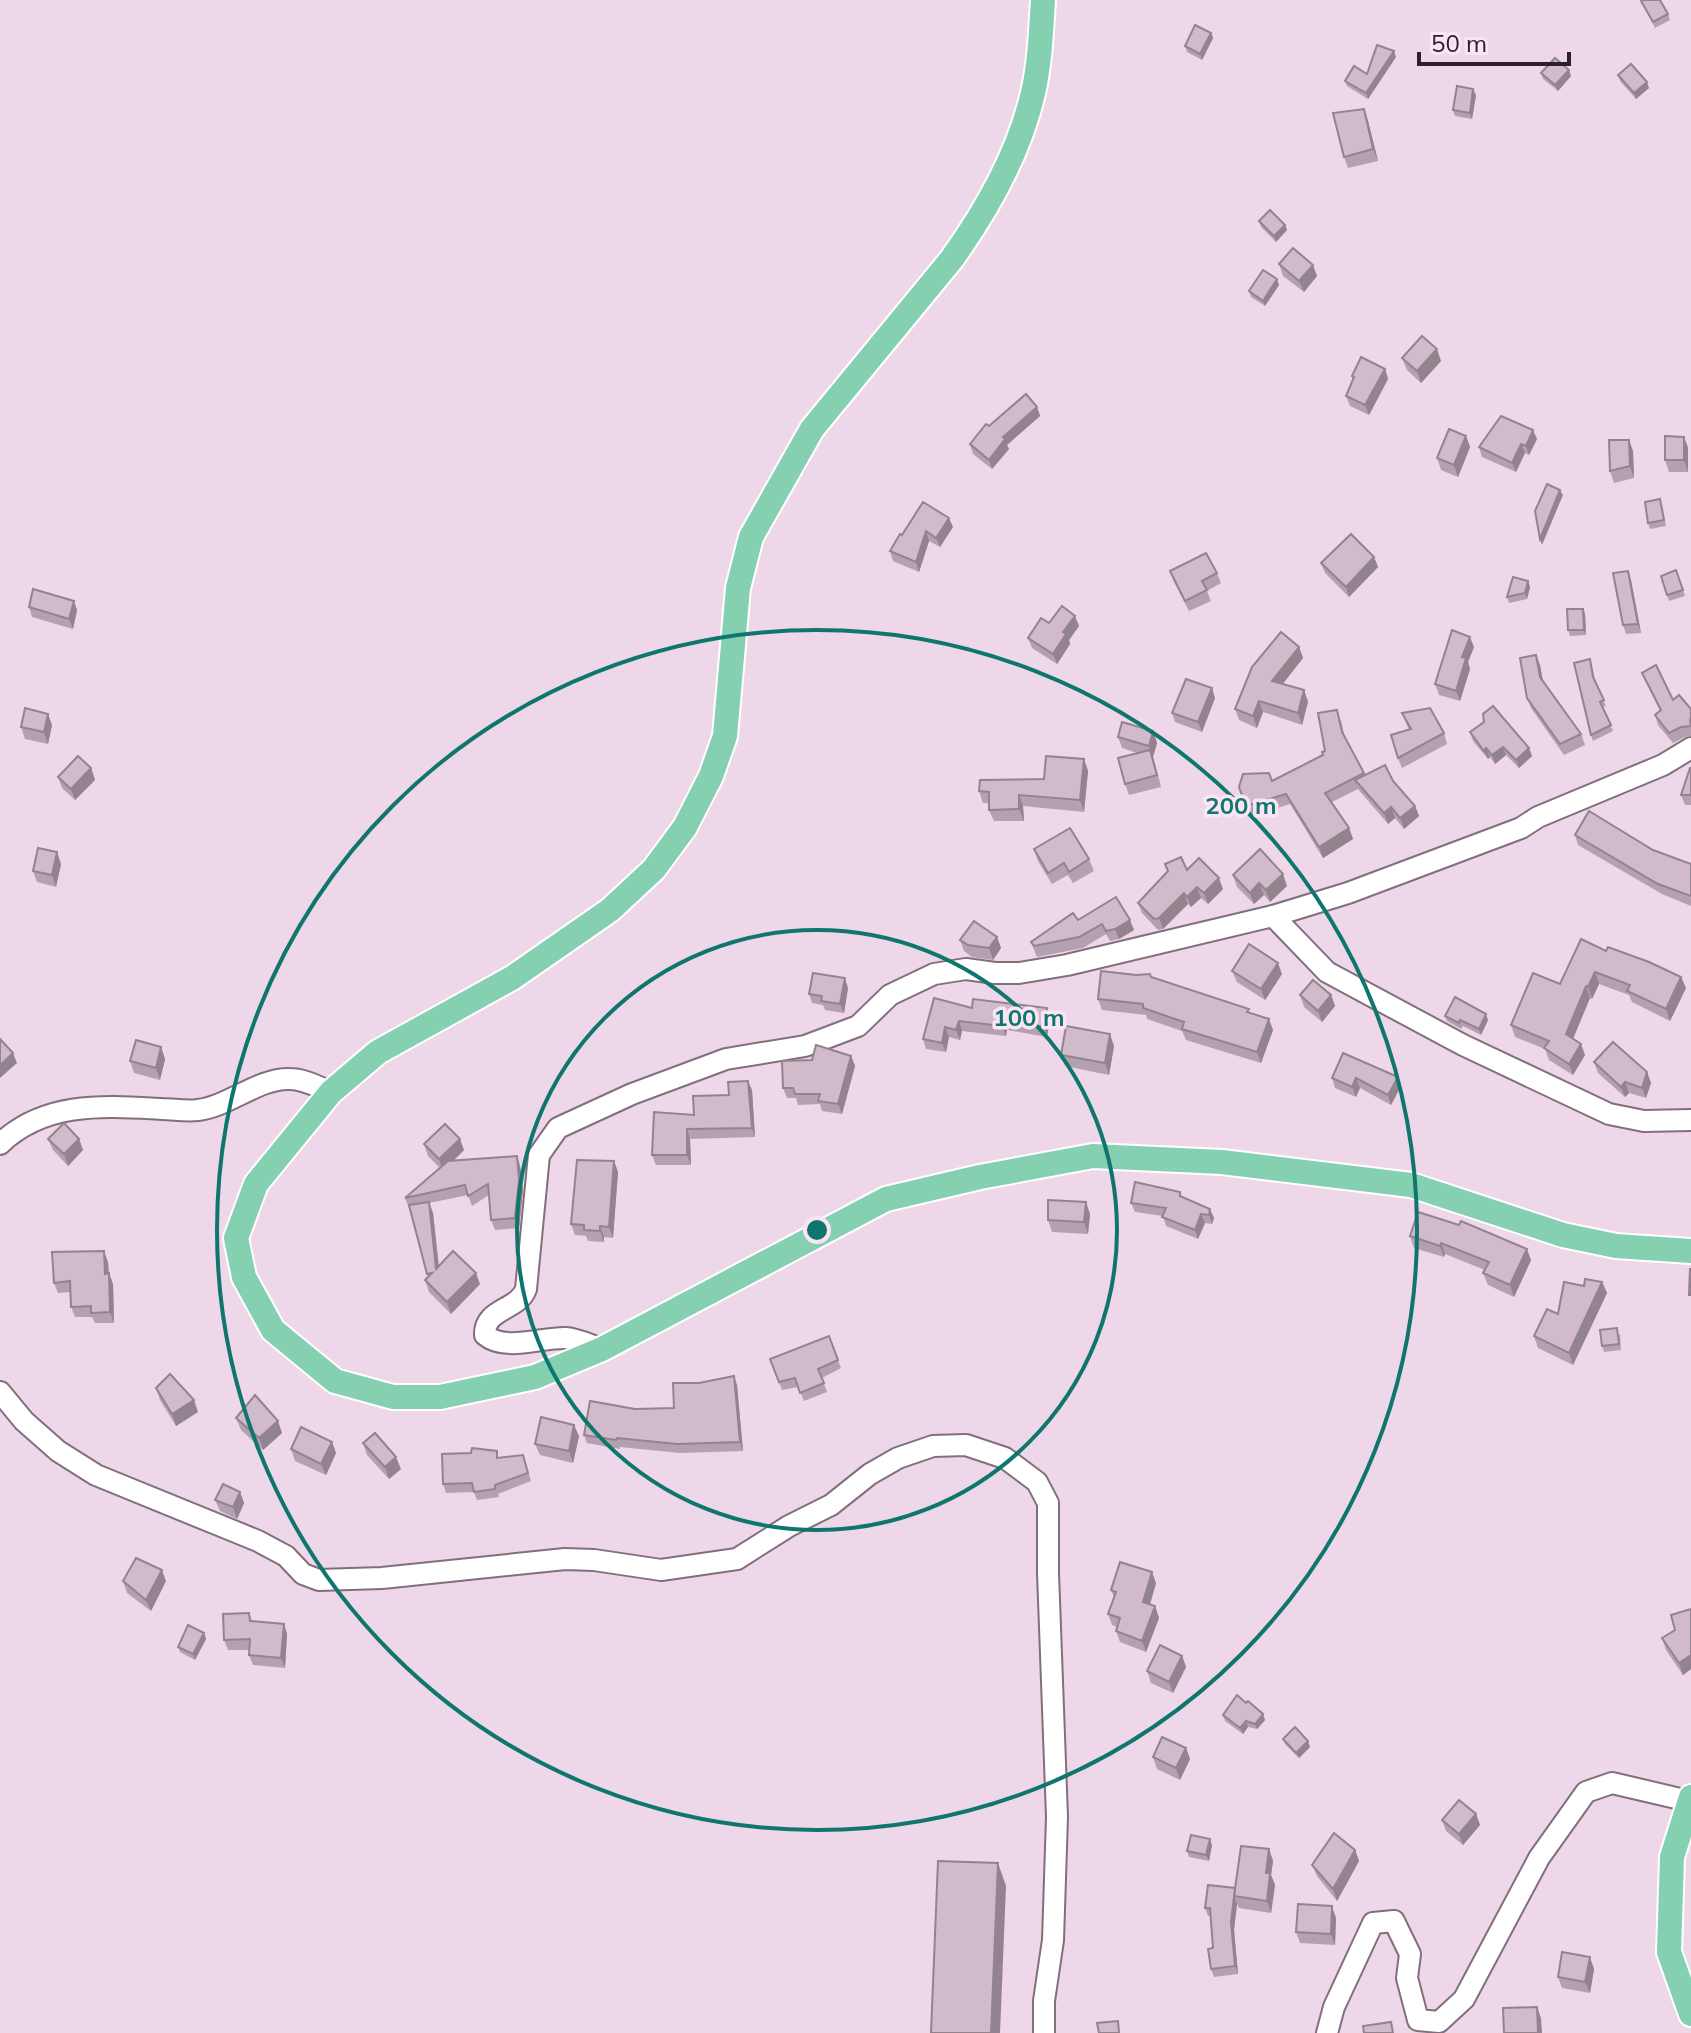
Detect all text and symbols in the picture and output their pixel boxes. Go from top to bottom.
scale bar [1419,16,1569,66]
text: 50 m [1431,28,1487,58]
text: 200 m [1205,790,1277,820]
text: 100 m [993,1002,1065,1032]
centre of rings [803,1216,831,1244]

